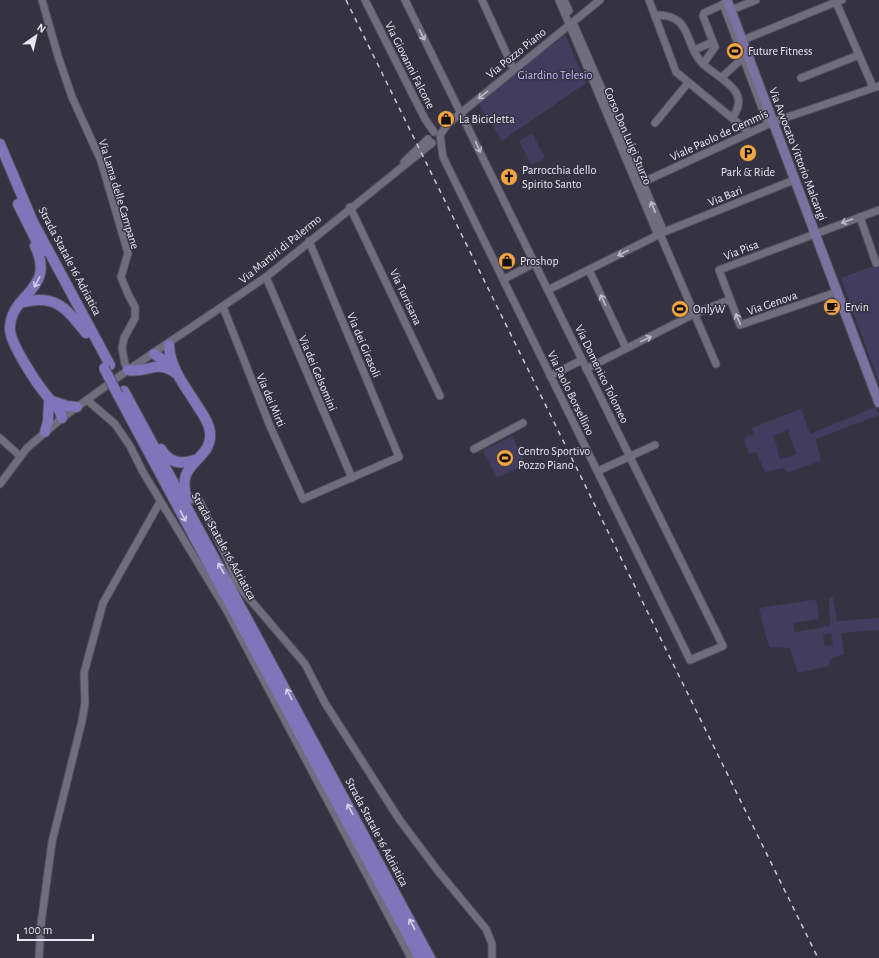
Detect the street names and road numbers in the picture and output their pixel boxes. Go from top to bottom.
street label: Via Giovanni Falcone [383,20,437,110]
street label: Via Pozzo Piano [484,25,548,81]
street label: Corso Don Luigi Sturzo [602,86,654,186]
street label: Via Avvocato Vittorio Malcangi [767,86,829,222]
street label: Viale Paolo de Gemmis [668,107,770,163]
street label: Via Lama delle Campane [97,138,141,250]
street label: Via Bari [706,184,744,208]
street label: Strada Statale 16 Adriatica [36,205,104,318]
street label: Via Martiri di Palermo [237,212,323,286]
street label: Via Pisa [722,238,761,262]
street label: Via Turrisana [388,267,424,327]
street label: Via Genova [745,289,799,317]
street label: Via dei Girasoli [345,311,383,379]
street label: Via Domenico Tolomeo [573,323,631,425]
street label: Via dei Gelsomini [297,333,339,413]
street label: Via Paolo Borsellino [545,349,597,437]
street label: Via dei Mirti [254,372,288,428]
street label: Strada Statale 16 Adriatica [189,490,259,602]
street label: Strada Statale 16 Adriatica [343,776,411,889]

